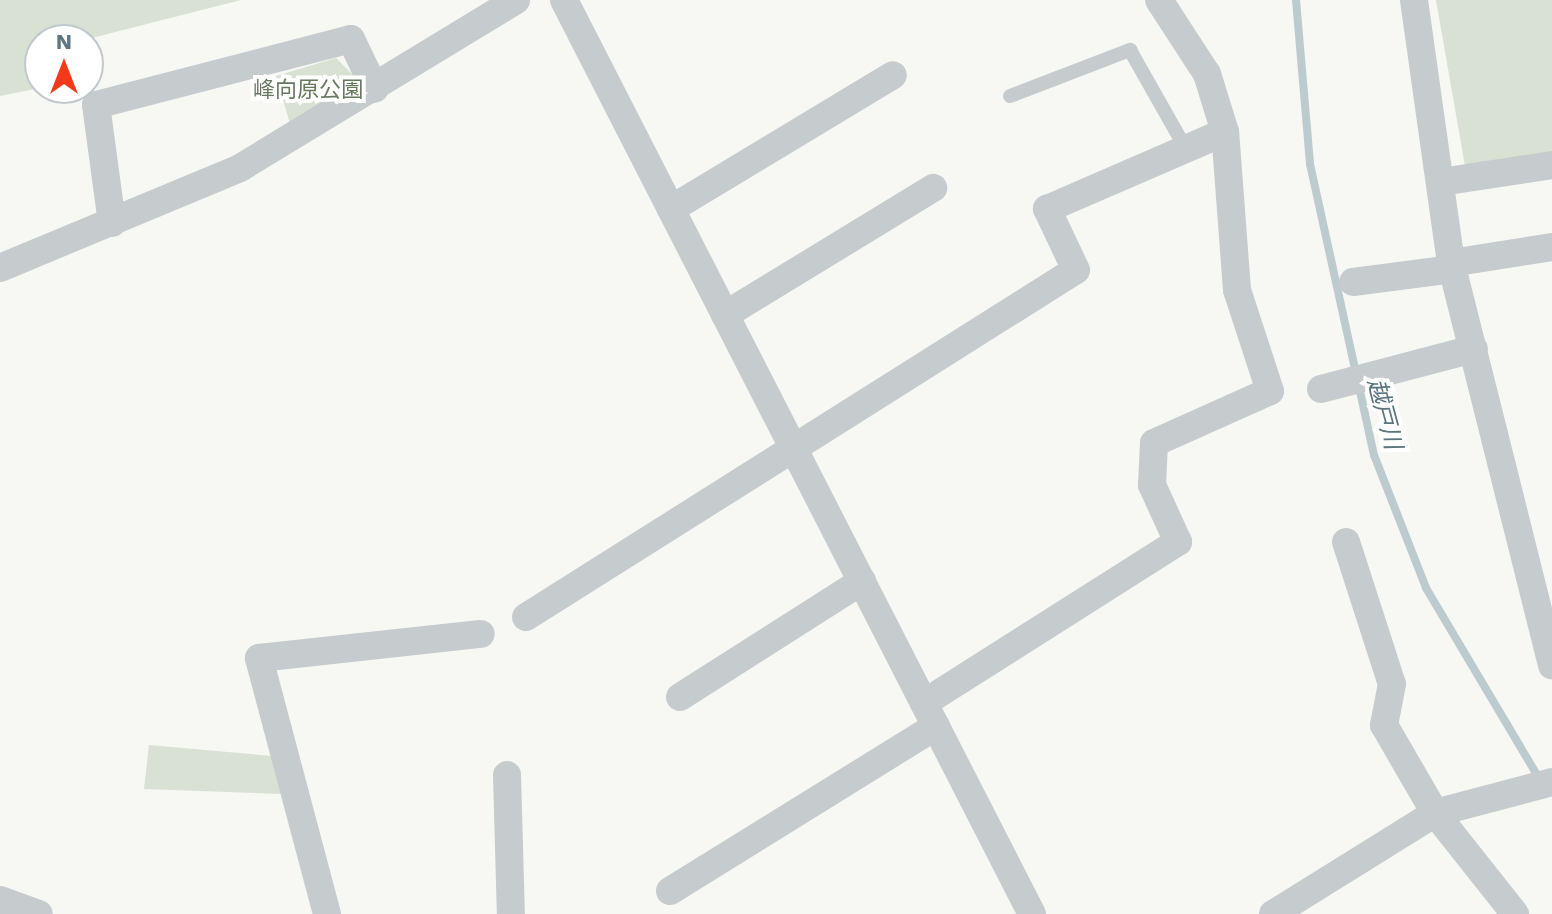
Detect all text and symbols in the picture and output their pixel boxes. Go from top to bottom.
north arrow [24,24,104,104]
text: N [56,29,72,54]
park label: 峰向原公園 [253,77,363,103]
water label: 越戸川 [1361,375,1407,453]

